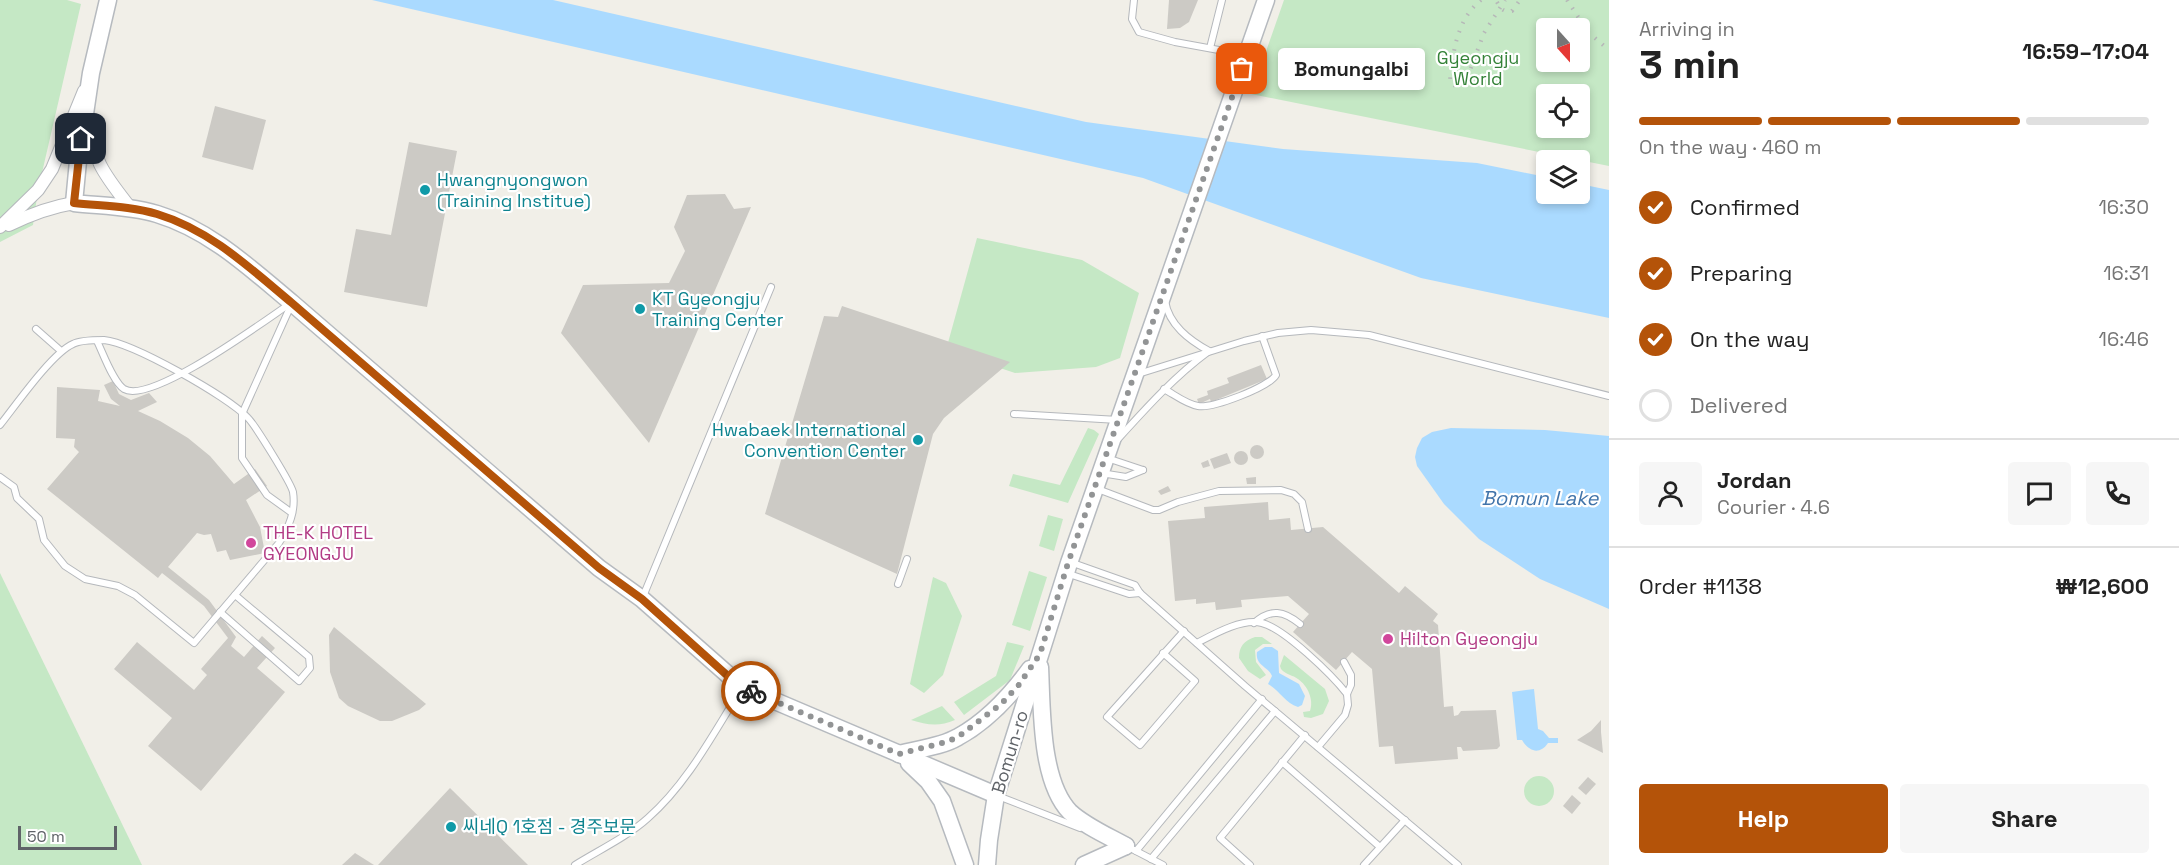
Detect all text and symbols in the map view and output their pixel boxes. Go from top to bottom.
text: Arriving in [1639,16,1735,42]
north arrow [1536,18,1590,72]
map controls [1536,18,1590,204]
text: 16:59–17:04 [2022,37,2149,65]
text: 3 min [1639,40,1740,89]
pin [1216,43,1267,94]
park label: Gyeongju World [1437,46,1519,90]
callout: Bomungalbi [1278,48,1425,90]
icon: bag [1225,52,1258,85]
text: Bomungalbi [1294,56,1409,82]
button: locate [1536,84,1590,138]
pin [55,113,106,164]
icon: home [64,122,97,155]
text: On the way · 460 m [1639,134,1821,160]
button: layers [1536,150,1590,204]
place label: Hwangnyongwon (Training Institue) [437,168,591,212]
marker: Hwangnyongwon (Training Institue) [418,183,432,197]
icon: check [1639,191,1672,224]
text: Confirmed [1690,193,1800,221]
text: 16:30 [2098,194,2149,220]
icon: check [1639,257,1672,290]
text: Preparing [1690,259,1792,287]
text: 16:31 [2103,260,2149,286]
place label: KT Gyeongju Training Center [652,287,784,331]
marker: KT Gyeongju Training Center [633,302,647,316]
icon: check [1639,323,1672,356]
text: On the way [1690,325,1809,353]
text: 16:46 [2099,326,2149,352]
text: Delivered [1690,391,1788,419]
place label: Hwabaek International Convention Center [712,418,906,462]
marker: Hwabaek International Convention Center [911,433,925,447]
button: person [1639,462,1702,525]
button: chat [2008,462,2071,525]
button: phone [2086,462,2149,525]
text: Jordan [1717,466,1792,494]
water label: Bomun Lake [1482,485,1600,511]
text: Courier · 4.6 [1717,494,1830,520]
place label: THE-K HOTEL GYEONGJU [263,521,373,565]
marker: THE-K HOTEL GYEONGJU [244,536,258,550]
text: Order #1138 [1639,572,1762,600]
text: ₩12,600 [2055,572,2149,600]
place label: Hilton Gyeongju [1400,627,1538,650]
marker: Hilton Gyeongju [1381,632,1395,646]
courier [721,661,781,721]
icon: bike [735,675,768,708]
street label: Bomun-ro [986,707,1033,796]
button: Help [1639,784,1888,853]
button: Share [1900,784,2149,853]
place label: 씨네Q 1호점 - 경주보문 [463,815,636,838]
marker: 씨네Q 1호점 - 경주보문 [444,820,458,834]
scale bar [18,823,117,850]
text: 50 m [27,826,65,847]

